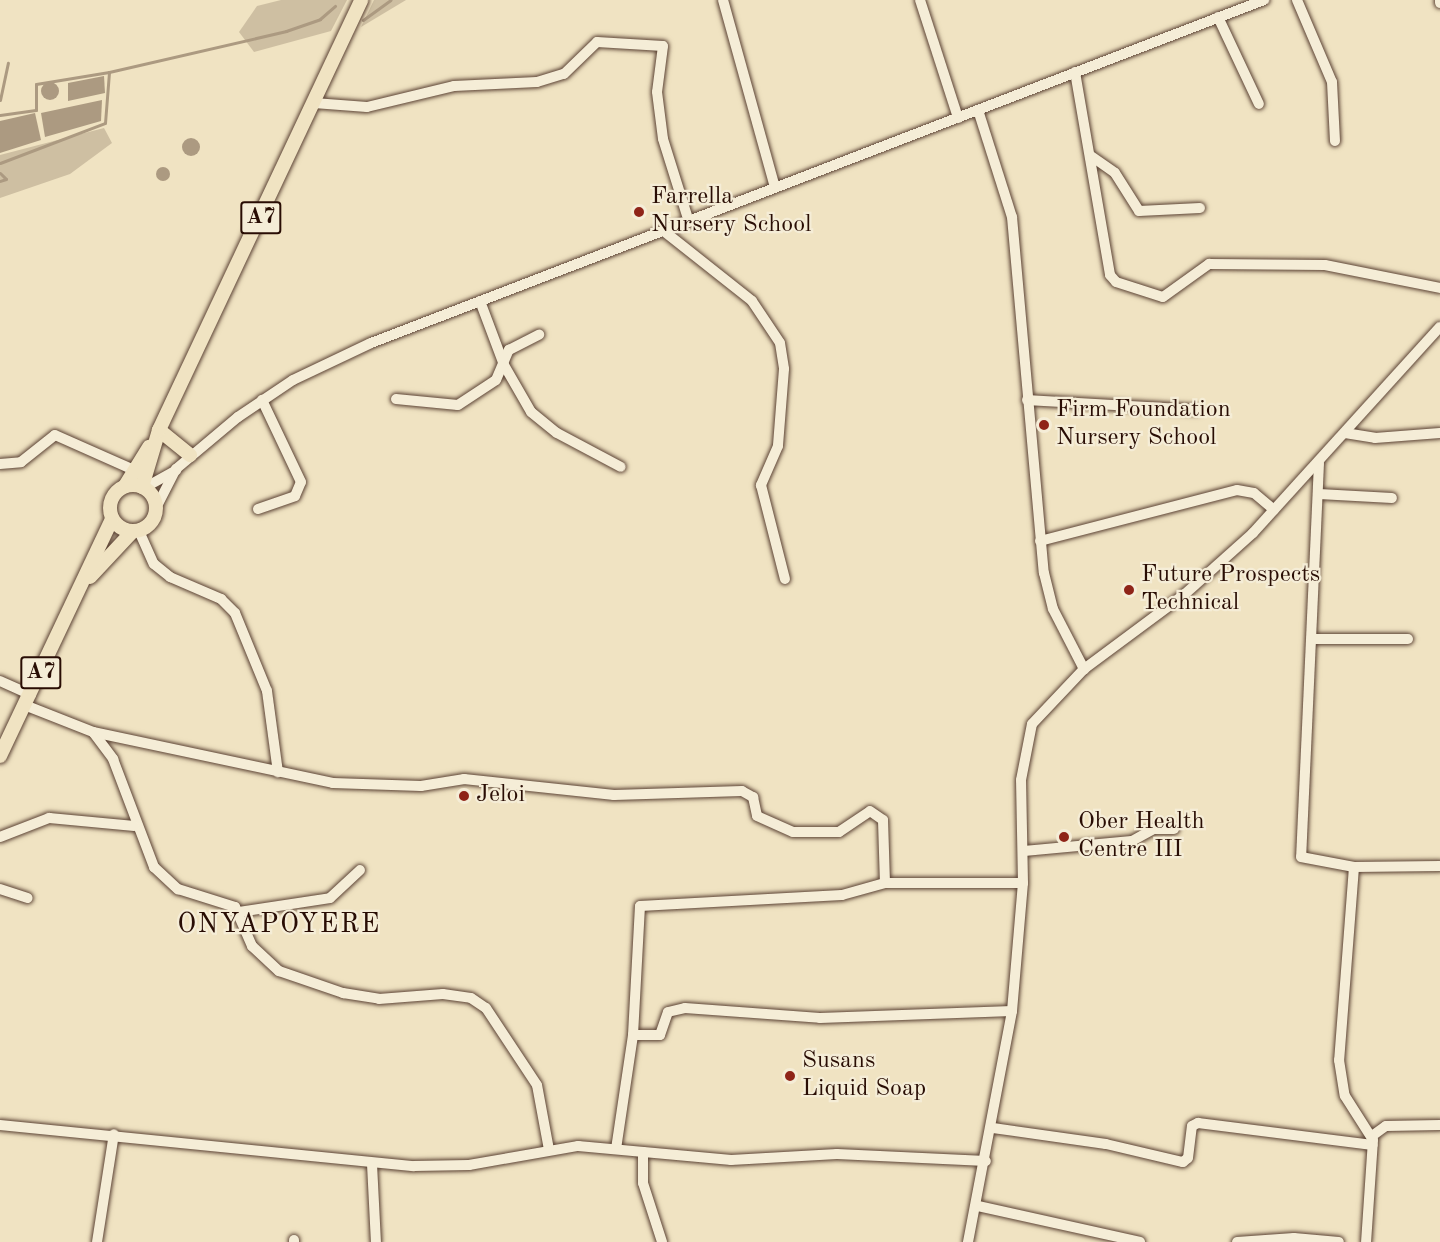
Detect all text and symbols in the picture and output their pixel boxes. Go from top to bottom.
place label: Farrella Nursery School [651,184,812,240]
road number: A7 [240,199,282,237]
marker: Farrella Nursery School [632,205,646,219]
place label: Firm Foundation Nursery School [1056,397,1231,453]
marker: Firm Foundation Nursery School [1037,418,1051,432]
place label: Future Prospects Technical [1141,562,1320,618]
marker: Future Prospects Technical [1122,583,1136,597]
road number: A7 [20,654,62,692]
place label: Jeloi [476,782,525,810]
marker: Jeloi [457,789,471,803]
place label: Ober Health Centre III [1078,809,1204,865]
marker: Ober Health Centre III [1055,828,1073,846]
district label: ONYAPOYERE [177,909,381,941]
place label: Susans Liquid Soap [802,1048,926,1104]
marker: Susans Liquid Soap [783,1069,797,1083]

